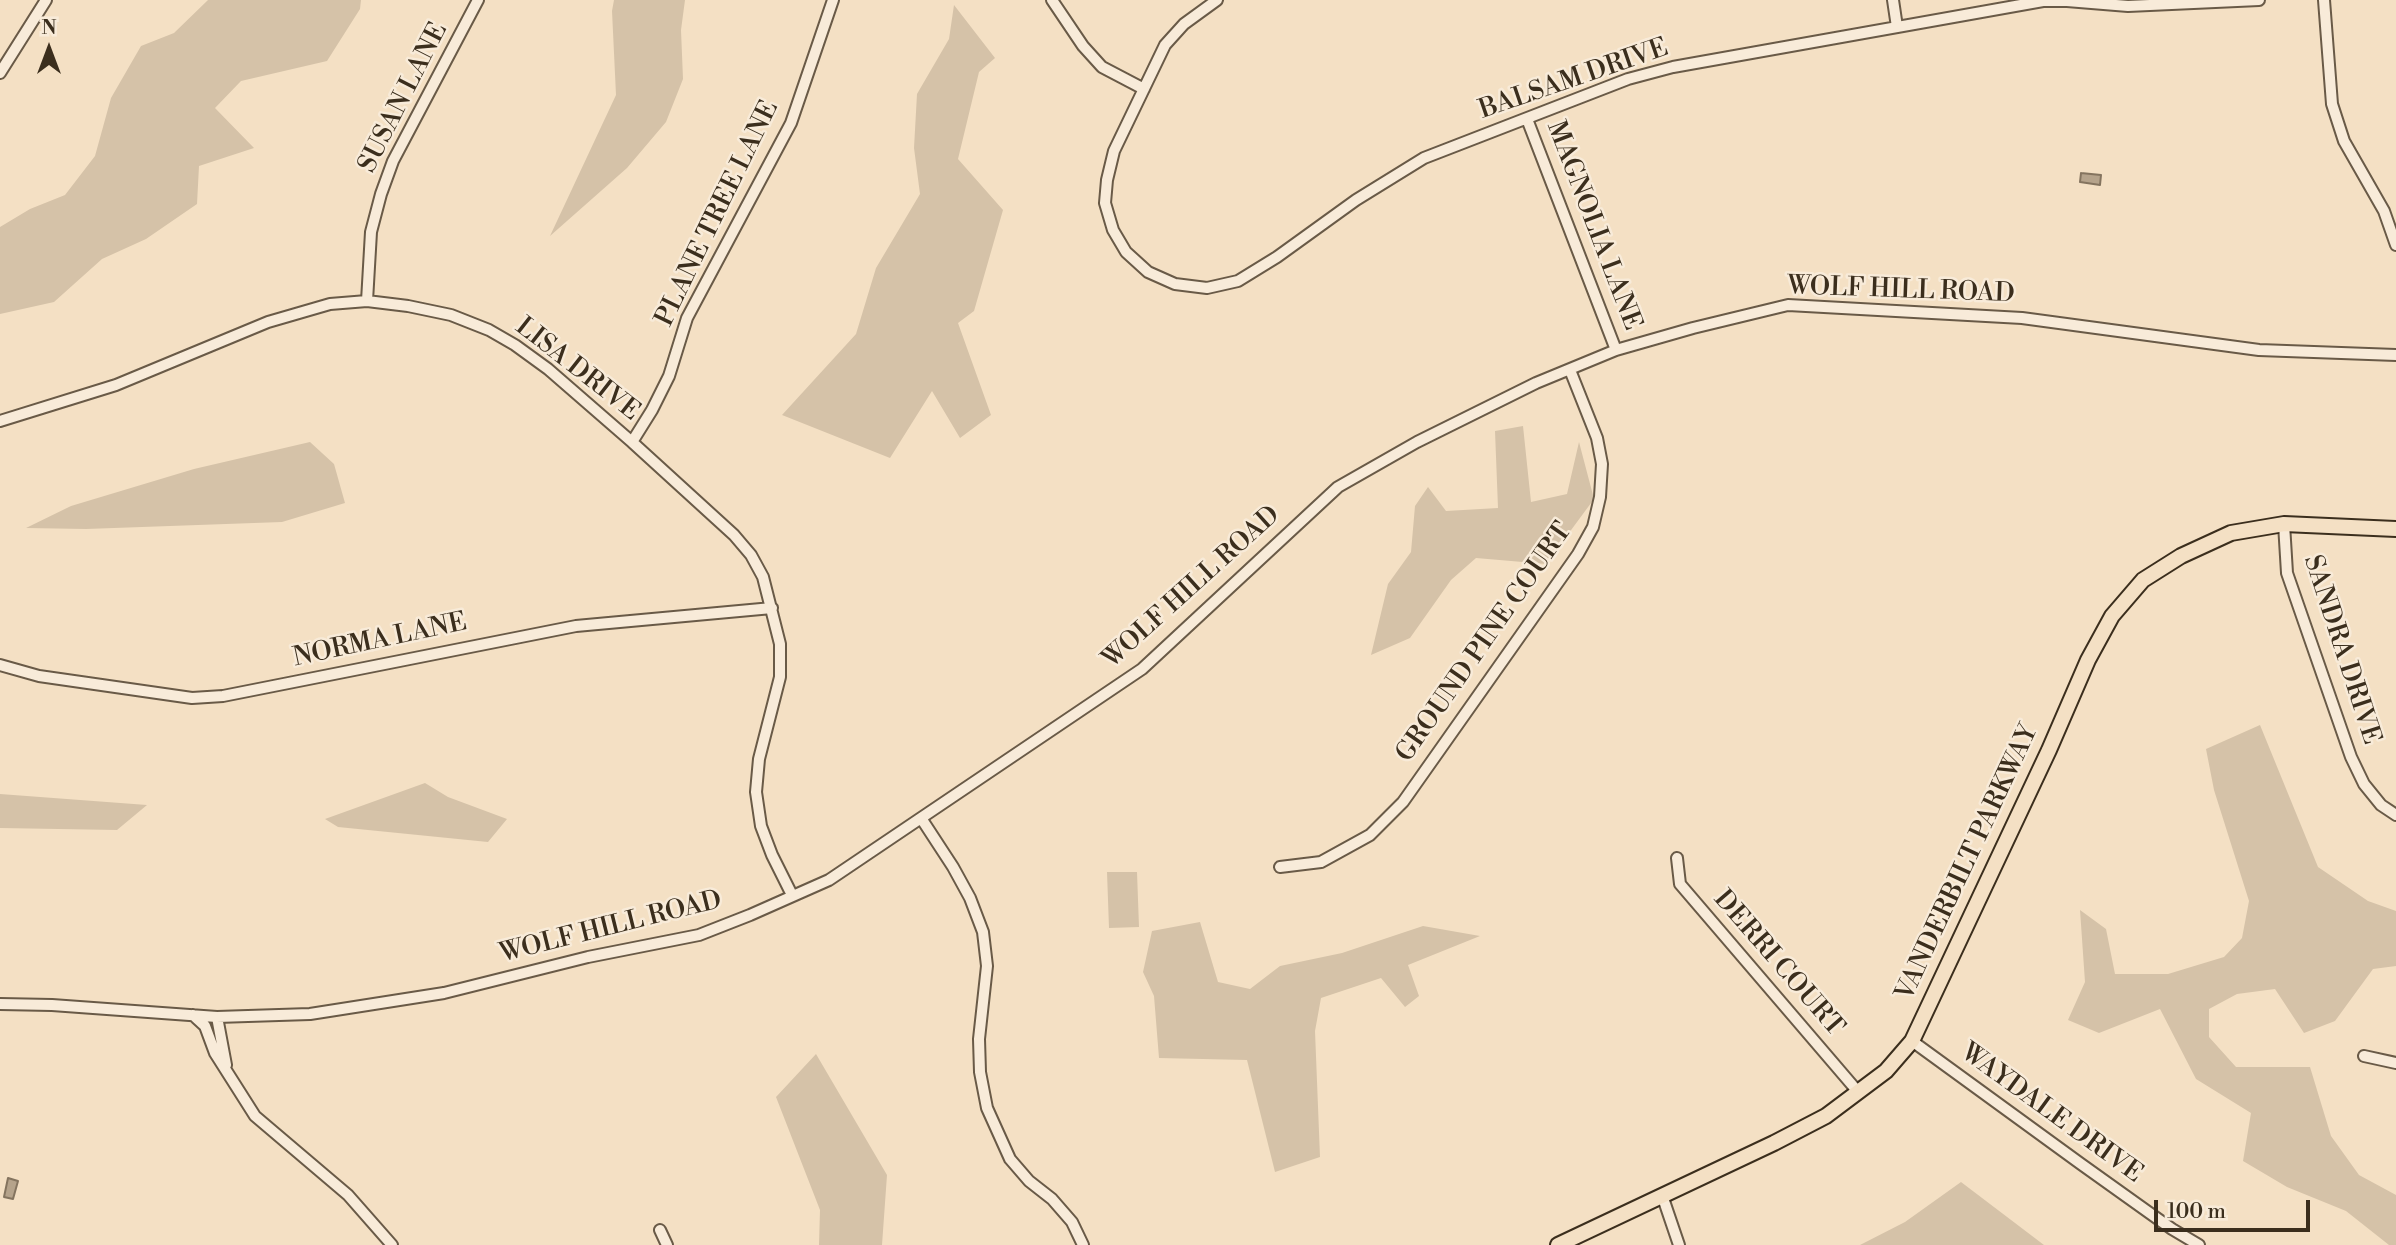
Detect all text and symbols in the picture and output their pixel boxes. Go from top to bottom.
north arrow [14,14,84,84]
text: N [41,16,57,40]
street label: SUSAN LANE [353,18,455,178]
street label: BALSAM DRIVE [1475,33,1673,127]
street label: PLANE TREE LANE [650,96,786,332]
street label: MAGNOLIA LANE [1539,117,1647,335]
street label: WOLF HILL ROAD [1787,271,2015,311]
street label: LISA DRIVE [509,312,645,428]
street label: WOLF HILL ROAD [1097,500,1287,676]
street label: GROUND PINE COURT [1390,517,1580,769]
street label: SANDRA DRIVE [2296,551,2386,749]
street label: NORMA LANE [290,607,470,675]
street label: VANDERBILT PARKWAY [1890,720,2046,1006]
street label: WOLF HILL ROAD [497,885,725,971]
street label: DERRI COURT [1706,885,1850,1043]
street label: WAYDALE DRIVE [1954,1038,2148,1190]
scale bar [2158,1186,2314,1230]
text: 100 m [2167,1199,2226,1225]

